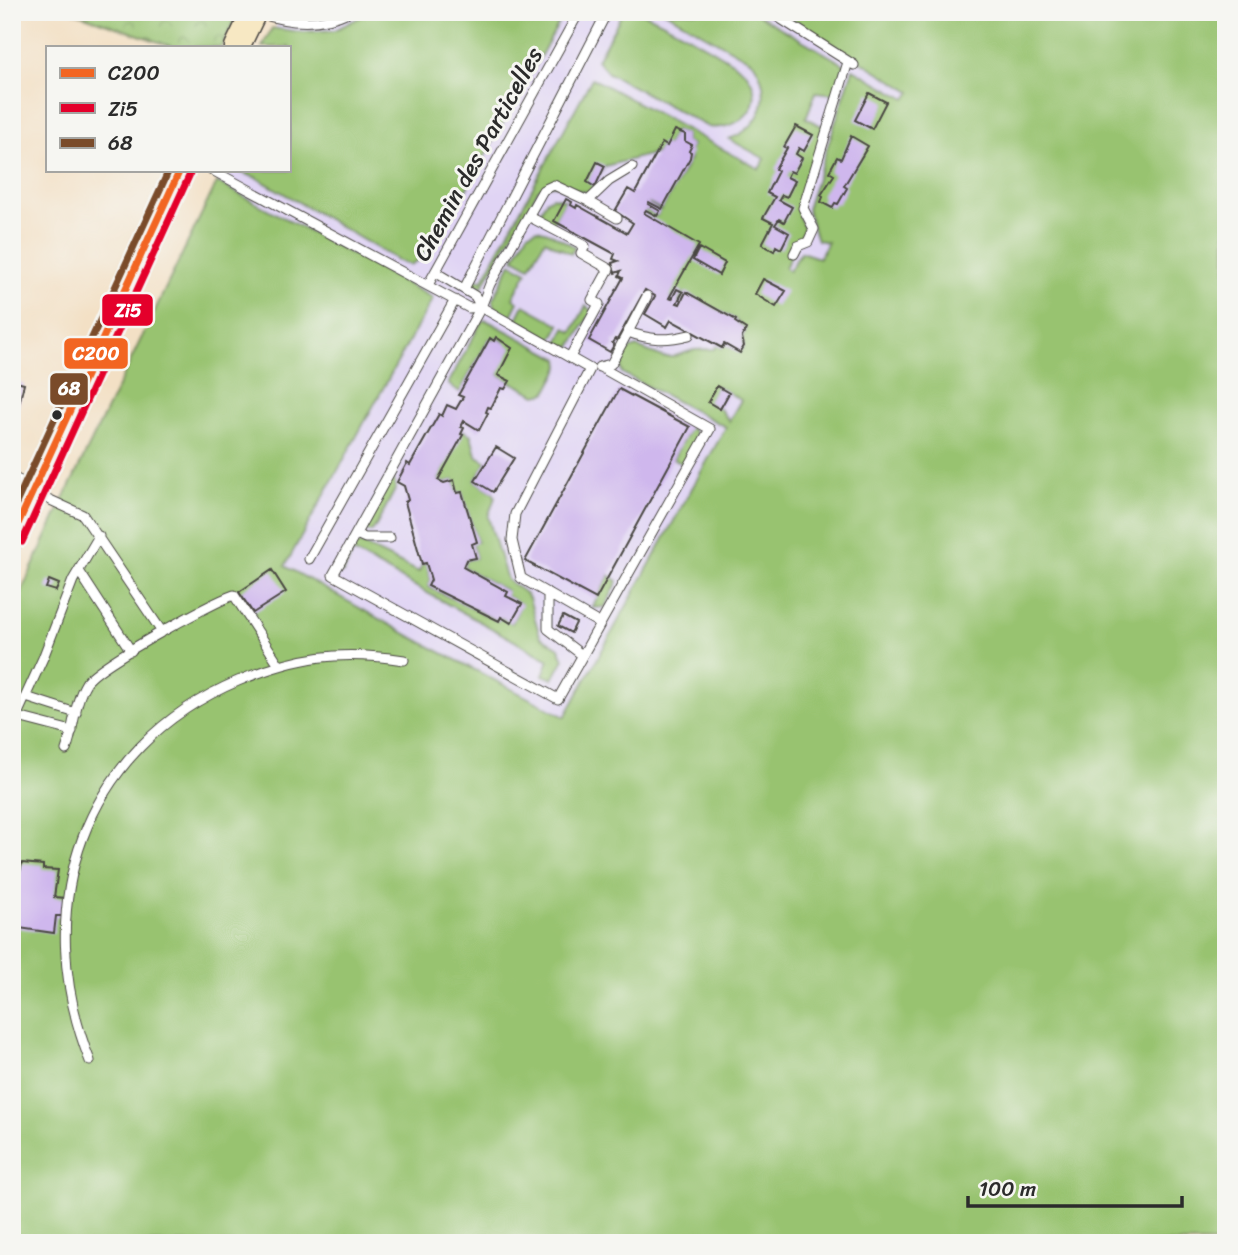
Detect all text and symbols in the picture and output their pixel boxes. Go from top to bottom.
street label: Chemin des Particelles [401,39,555,269]
legend [46,46,290,172]
text: C200 [108,54,160,92]
text: Zi5 [108,90,138,128]
text: 68 [108,124,133,162]
line badge: Zi5 [101,293,154,327]
text: Zi5 [113,294,142,327]
line badge: C200 [63,337,129,370]
text: C200 [72,337,119,370]
line badge: 68 [49,372,89,406]
text: 68 [57,372,81,405]
unlabelled marker [50,408,64,422]
scale bar [968,1164,1182,1208]
text: 100 m [979,1170,1036,1208]

